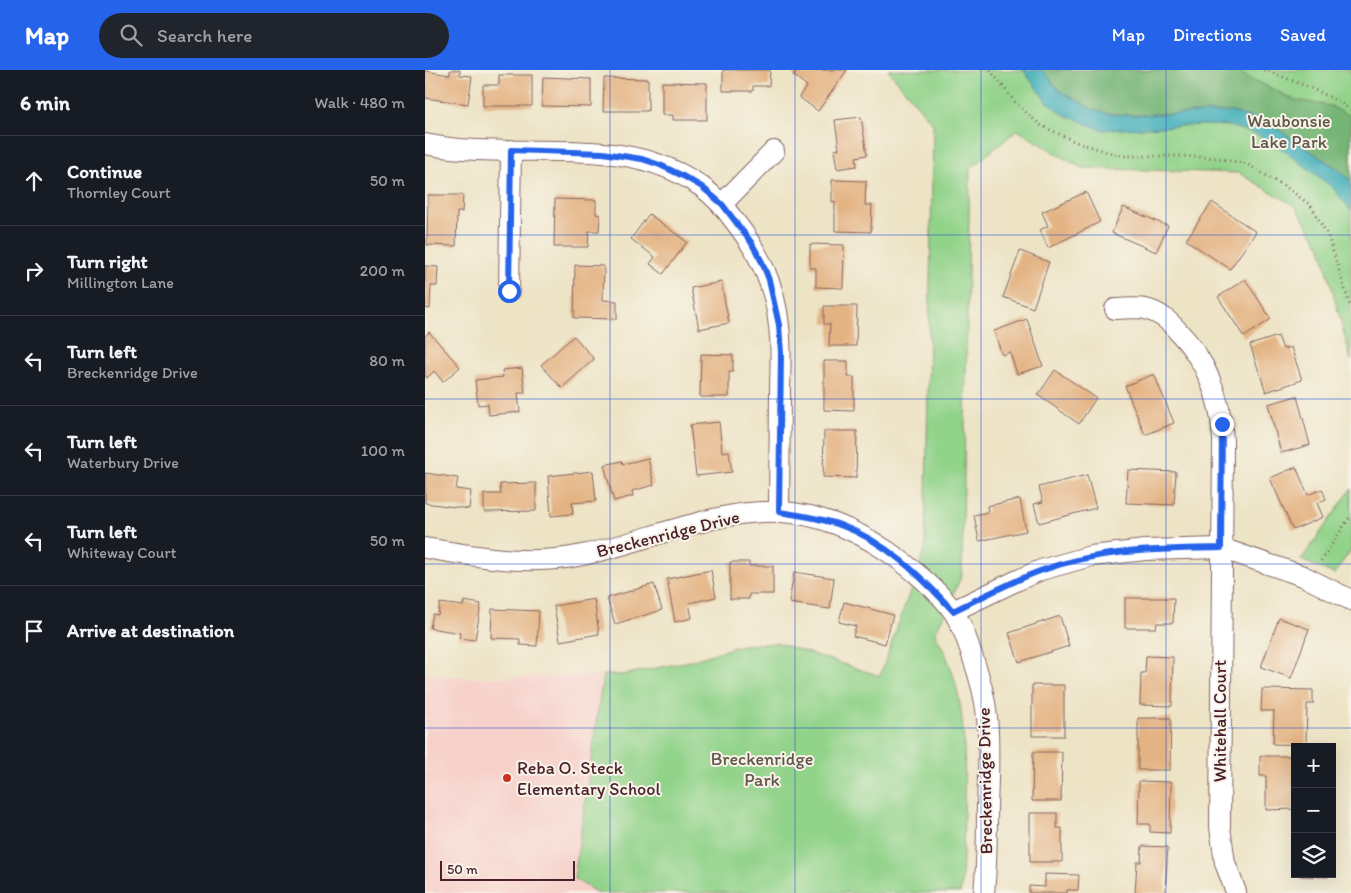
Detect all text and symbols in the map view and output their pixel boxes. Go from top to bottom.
search box [99,13,449,58]
text: Map [25,21,69,50]
icon: search [117,21,145,49]
text: Search here [157,24,252,47]
text: Map [1112,24,1145,46]
text: Directions [1173,24,1252,46]
text: Saved [1280,24,1326,46]
text: 6 min [20,90,70,115]
text: Walk · 480 m [315,93,405,112]
park label: Waubonsie Lake Park [1247,110,1331,153]
text: Continue [67,160,142,183]
icon: ahead [20,167,48,195]
text: 50 m [370,171,405,190]
text: Thornley Court [67,183,171,202]
text: Turn right [67,250,148,273]
icon: right [20,257,48,285]
text: 200 m [360,261,405,280]
text: Millington Lane [67,273,174,292]
route start [498,280,521,303]
text: Turn left [67,340,137,363]
icon: left [20,347,48,375]
text: 80 m [369,351,405,370]
text: Breckenridge Drive [67,363,198,382]
route end [1211,413,1234,436]
text: Turn left [67,430,137,453]
icon: left [20,437,48,465]
text: 100 m [361,441,405,460]
text: Waterbury Drive [67,453,179,472]
street label: Breckenridge Drive [594,506,742,562]
text: Turn left [67,520,137,543]
icon: left [20,527,48,555]
text: 50 m [370,531,405,550]
text: Whiteway Court [67,543,177,562]
icon: arrive [20,617,48,645]
text: Arrive at destination [67,619,234,642]
street label: Whitehall Court [1209,659,1231,782]
street label: Breckenridge Drive [973,707,997,855]
map controls [1291,743,1336,878]
button: + [1291,743,1336,788]
park label: Breckenridge Park [711,748,813,791]
place label: Reba O. Steck Elementary School [517,757,661,800]
marker: Reba O. Steck Elementary School [501,772,513,784]
button: − [1291,788,1336,833]
button: layers [1291,833,1336,878]
scale bar [440,858,575,881]
text: 50 m [447,861,478,878]

